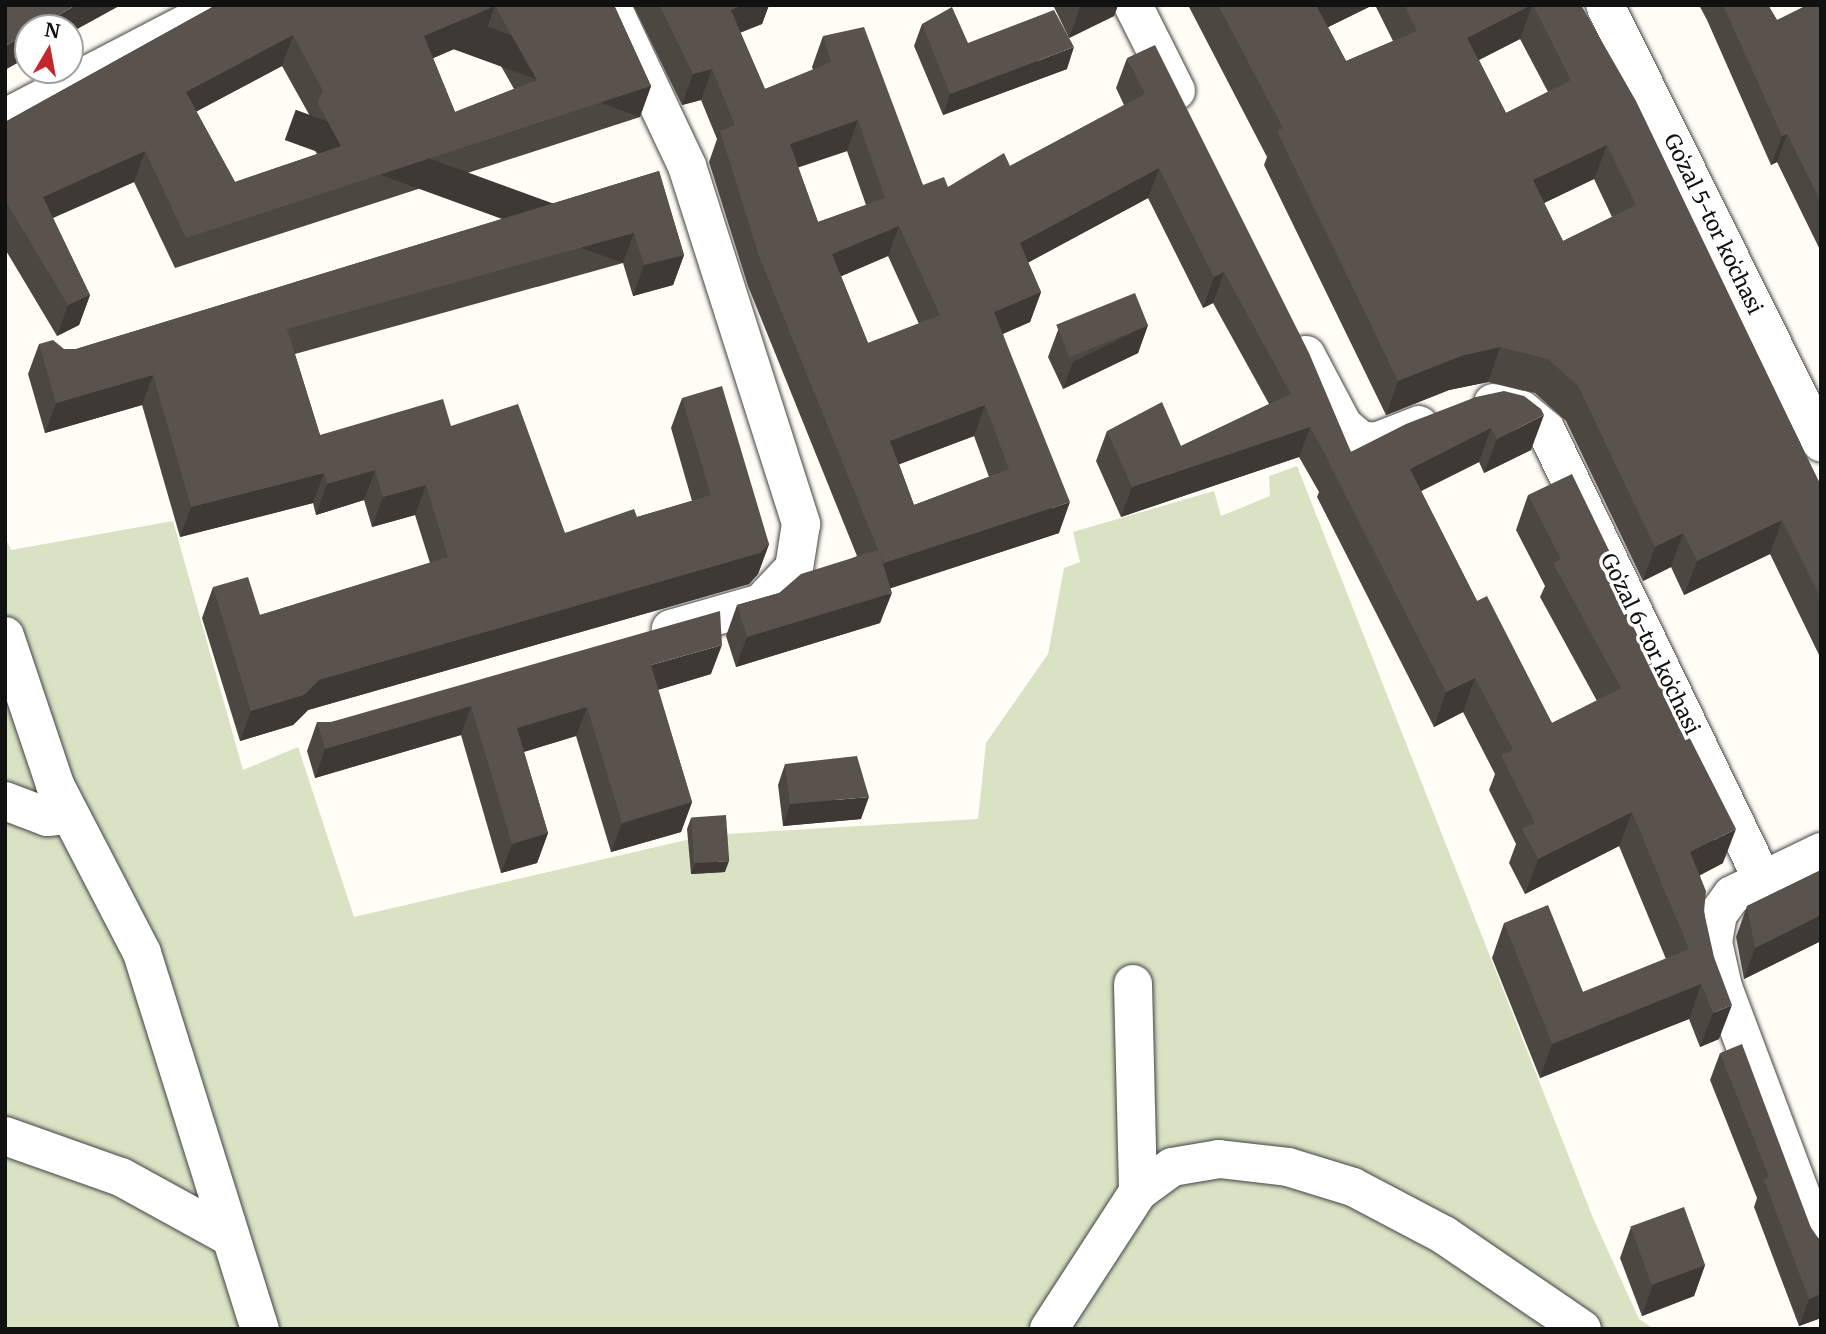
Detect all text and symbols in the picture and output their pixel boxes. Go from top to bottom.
north arrow [14,14,84,84]
text: N [43,17,62,43]
street label: Goʻzal 5-tor koʻchasi [1658,130,1768,318]
street label: Goʻzal 6-tor koʻchasi [1595,549,1705,739]

